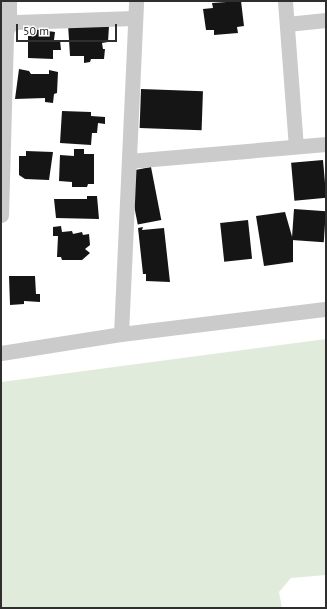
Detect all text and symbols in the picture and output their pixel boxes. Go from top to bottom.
scale bar [18,16,119,42]
text: 50 m [23,23,49,38]

